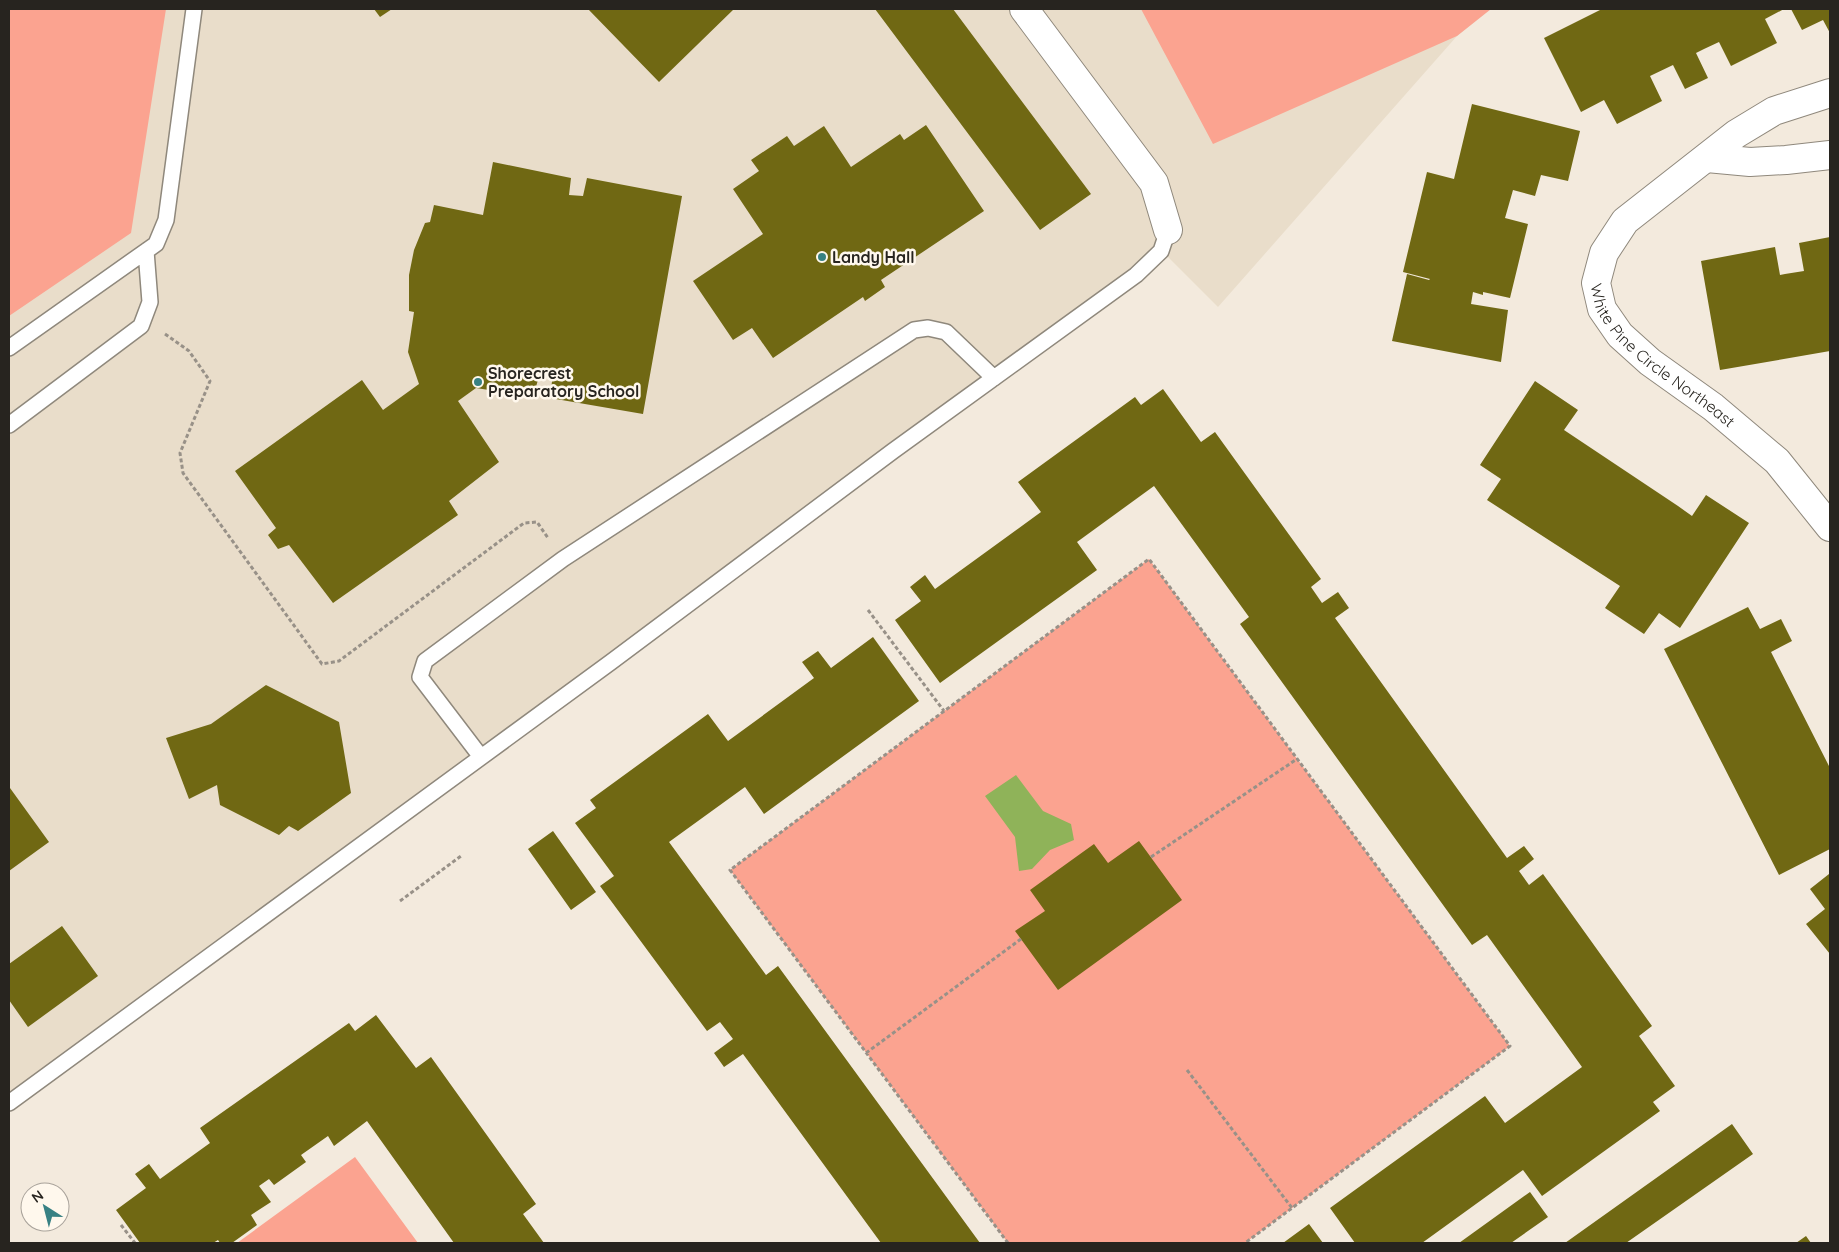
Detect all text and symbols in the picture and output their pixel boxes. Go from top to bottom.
place label: Landy Hall [832,247,915,267]
marker: Landy Hall [816,251,828,263]
street label: White Pine Circle Northeast [1586,282,1739,431]
place label: Shorecrest Preparatory School [488,363,639,401]
marker: Shorecrest Preparatory School [472,376,484,388]
north arrow [20,1182,70,1232]
text: N [28,1186,47,1207]

